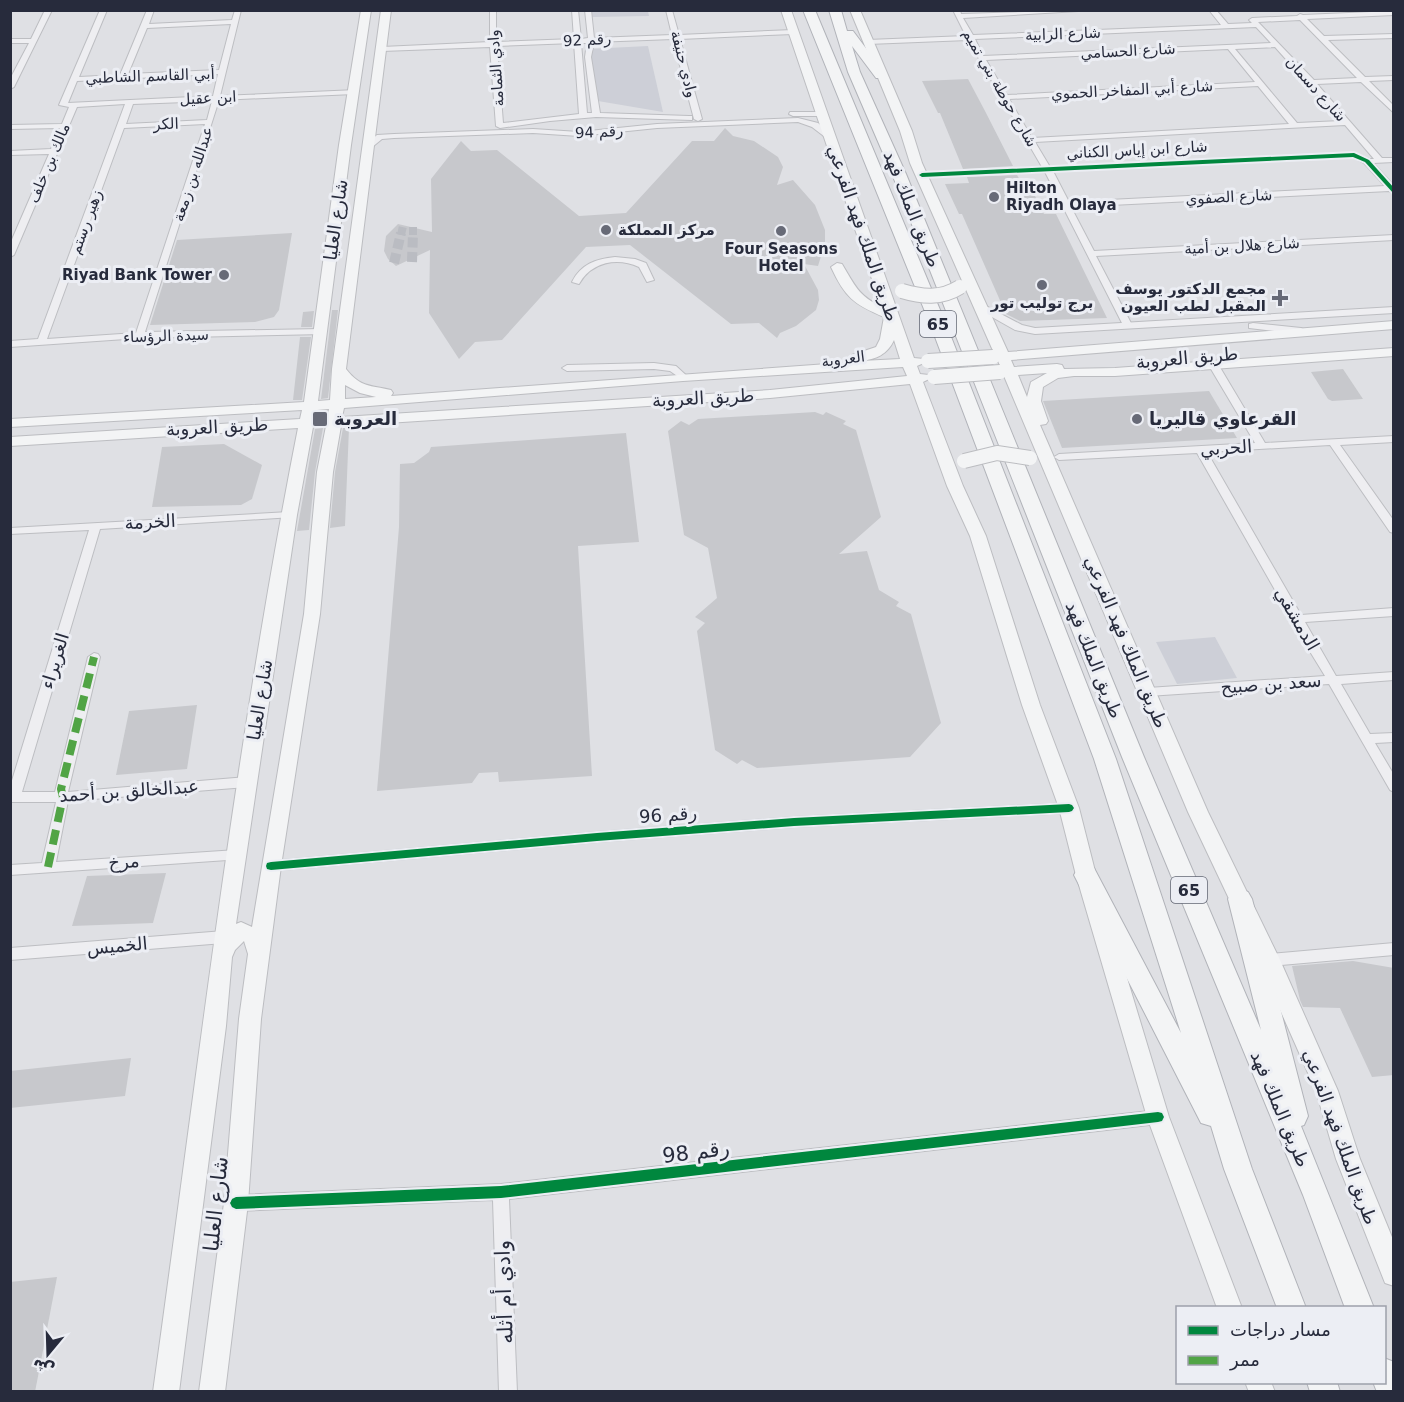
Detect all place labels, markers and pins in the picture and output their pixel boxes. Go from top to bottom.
place label: Hilton Riyadh Olaya [1006,179,1117,214]
marker: Hilton Riyadh Olaya [987,190,1001,204]
place label: مركز المملكة [618,221,715,239]
marker: مركز المملكة [599,223,613,237]
marker: Four Seasons Hotel [774,224,788,238]
place label: Four Seasons Hotel [724,240,838,275]
place label: Riyad Bank Tower [62,266,213,284]
marker: Riyad Bank Tower [217,268,231,282]
marker: برج توليب تور [1035,278,1049,292]
place label: مجمع الدكتور يوسف المقبل لطب العيون [1115,280,1266,315]
marker: مجمع الدكتور يوسف المقبل لطب العيون [1271,289,1289,307]
place label: برج توليب تور [990,294,1093,312]
place label: العروبة [334,408,397,430]
place label: القرعاوي قاليريا [1149,408,1296,430]
marker: العروبة [311,410,329,428]
marker: القرعاوي قاليريا [1130,412,1144,426]

